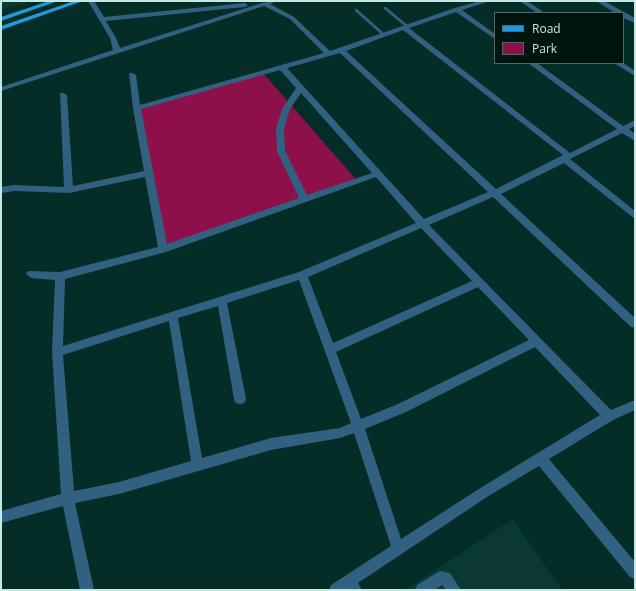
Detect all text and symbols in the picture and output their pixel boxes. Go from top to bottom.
legend [494,12,624,64]
text: Road [532,20,561,37]
text: Park [532,40,557,57]

